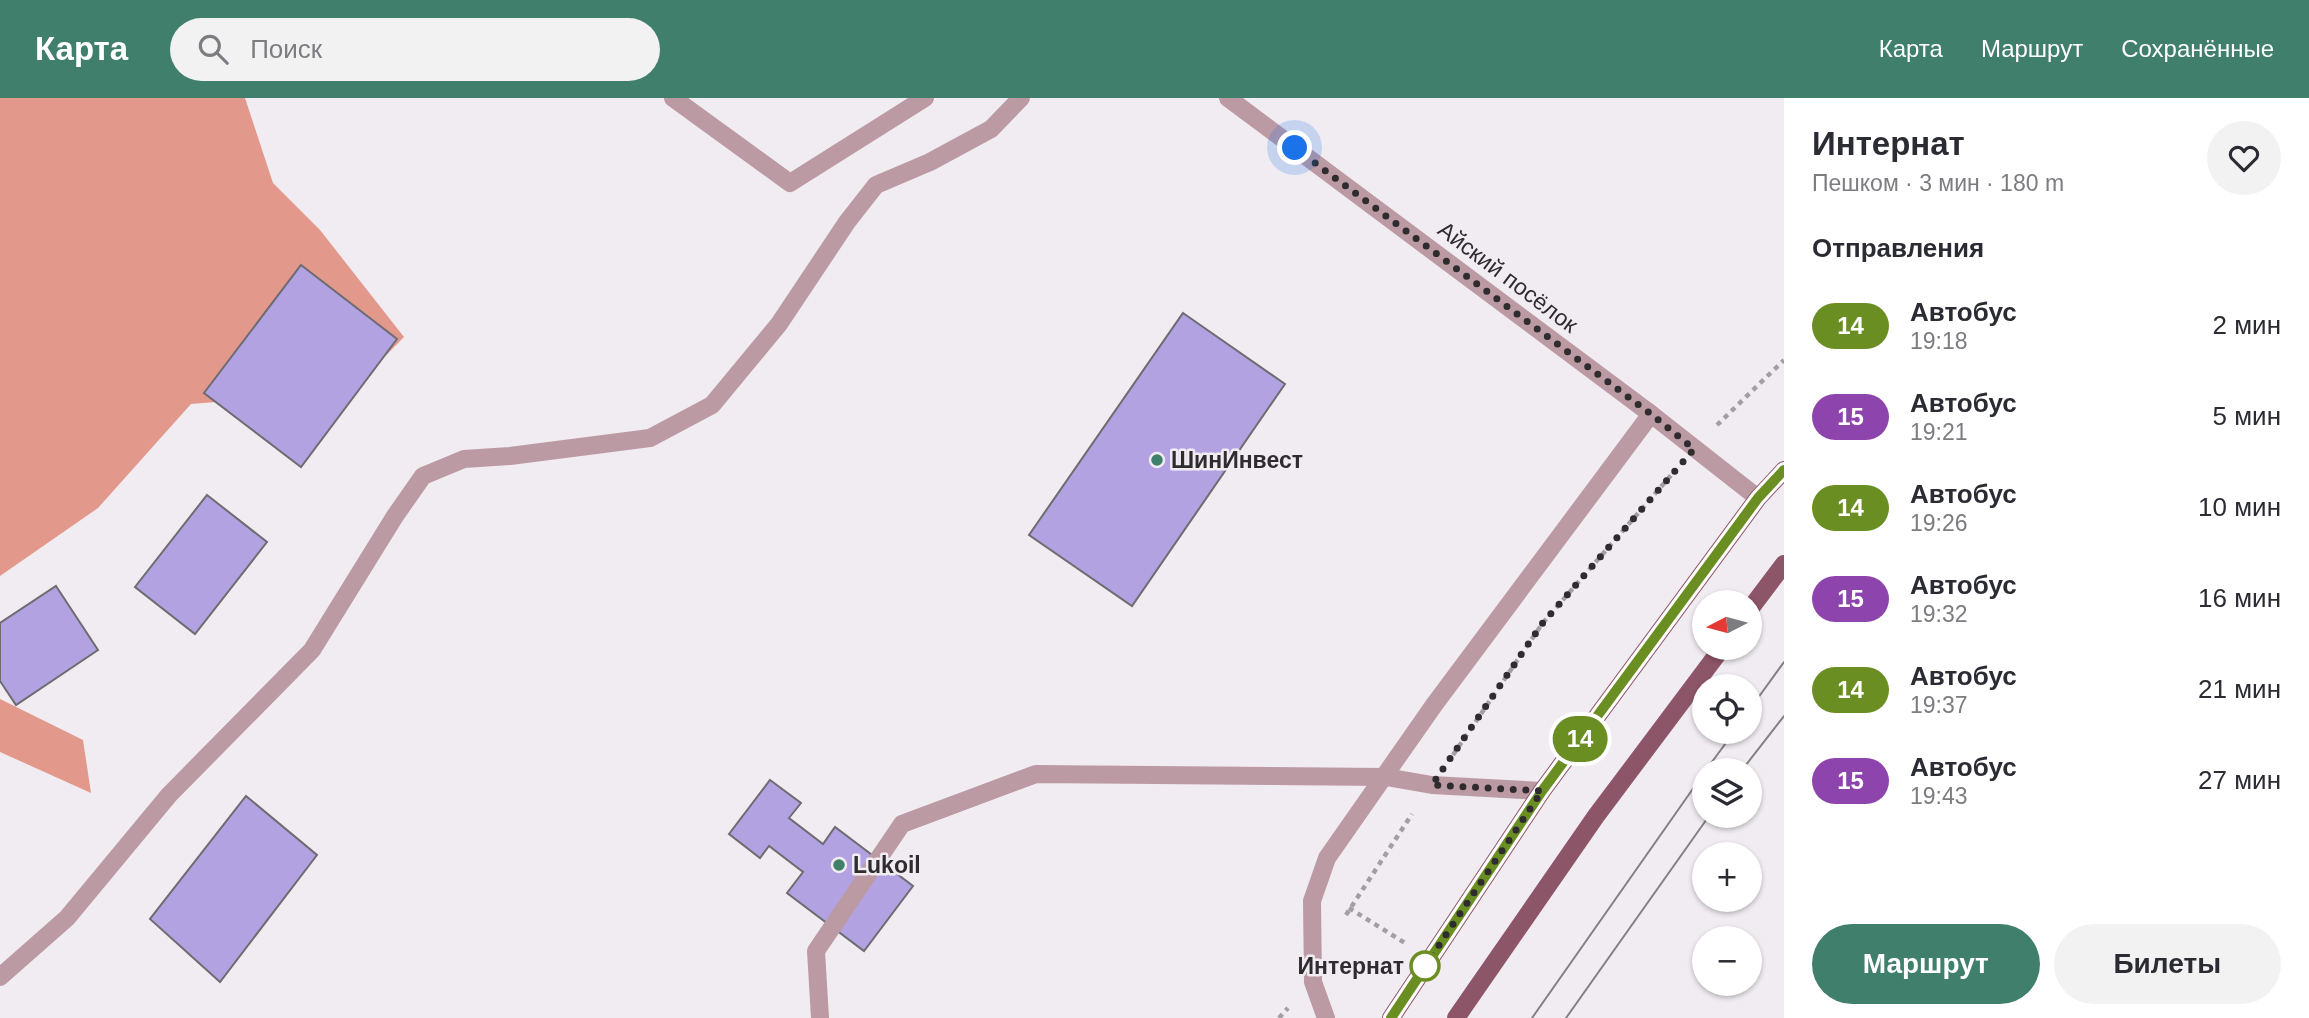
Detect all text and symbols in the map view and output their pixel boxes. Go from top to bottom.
search box [170,18,660,81]
text: Карта [35,30,128,67]
icon: search [194,30,232,68]
text: Поиск [250,34,322,64]
text: Карта [1879,35,1943,62]
text: Маршрут [1981,35,2083,62]
text: Сохранённые [2121,35,2274,62]
button: heart [2207,121,2281,195]
text: Интернат [1812,125,1965,162]
your location [1277,130,1312,165]
text: Пешком · 3 мин · 180 m [1812,170,2064,196]
street label: Айский посёлок [1433,216,1584,338]
text: Отправления [1812,233,1984,263]
text: Автобус [1910,297,2017,327]
text: 2 мин [2213,310,2281,340]
text: 14 [1837,312,1864,339]
text: 19:18 [1910,328,1968,354]
text: Автобус [1910,388,2017,418]
text: 5 мин [2213,401,2281,431]
text: 15 [1837,403,1864,430]
text: 19:21 [1910,419,1968,445]
place label: ШинИнвест [1171,447,1303,473]
marker: ШинИнвест [1149,452,1165,468]
text: Автобус [1910,479,2017,509]
text: 10 мин [2198,492,2281,522]
text: 14 [1837,494,1864,521]
text: 19:26 [1910,510,1968,536]
text: Автобус [1910,570,2017,600]
text: 16 мин [2198,583,2281,613]
text: 15 [1837,585,1864,612]
north arrow [1692,590,1762,660]
map controls [1692,590,1762,996]
text: 19:32 [1910,601,1968,627]
text: Автобус [1910,661,2017,691]
button: locate [1692,674,1762,744]
text: 21 мин [2198,674,2281,704]
text: 14 [1837,676,1864,703]
text: 19:37 [1910,692,1968,718]
line badge: 14 [1548,716,1612,762]
text: 14 [1567,725,1593,752]
text: Автобус [1910,752,2017,782]
button: layers [1692,758,1762,828]
text: 27 мин [2198,765,2281,795]
text: 15 [1837,767,1864,794]
text: 19:43 [1910,783,1968,809]
button: + [1692,842,1762,912]
place label: Lukoil [853,852,921,878]
marker: Lukoil [831,857,847,873]
button: Маршрут [1812,924,2040,1004]
button: Билеты [2054,924,2281,1004]
button: − [1692,926,1762,996]
marker: Интернат [1410,951,1440,981]
place label: Интернат [1298,953,1404,979]

